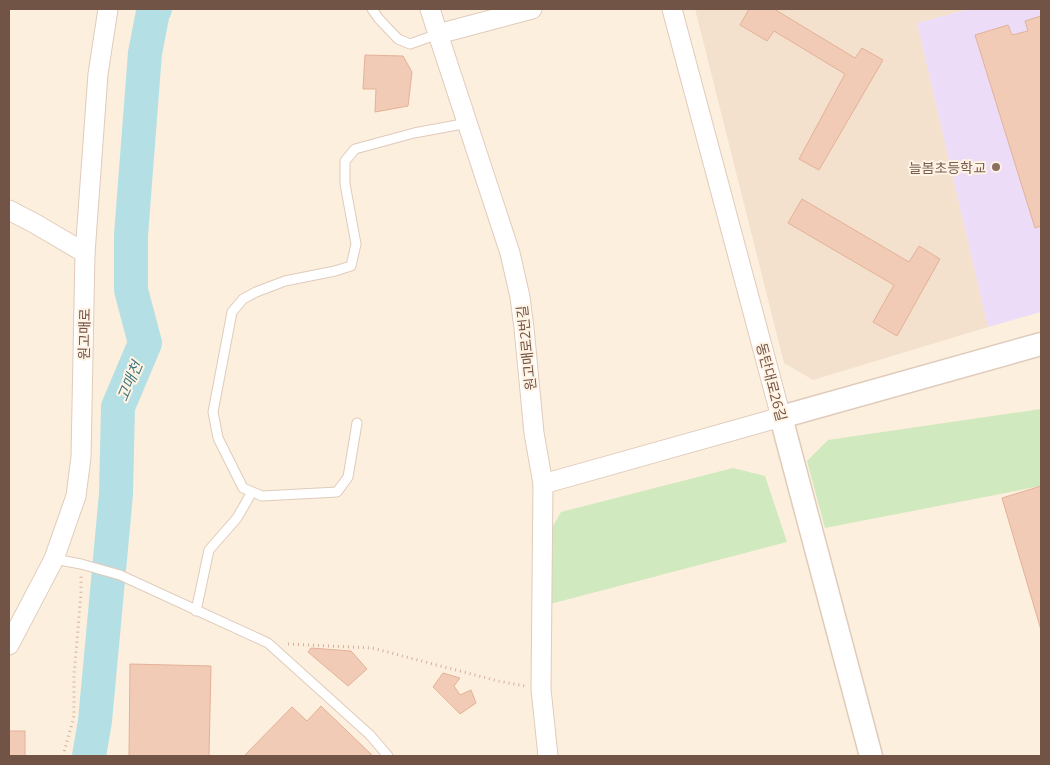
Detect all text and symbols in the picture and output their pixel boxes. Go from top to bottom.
place label: 늘봄초등학교 [909,158,986,177]
marker: 늘봄초등학교 [990,161,1002,173]
street label: 원고매로2번길 [512,305,540,391]
street label: 원고매로 [74,308,94,360]
street label: 동탄대로26길 [752,341,792,423]
water label: 고매천 [112,356,147,404]

